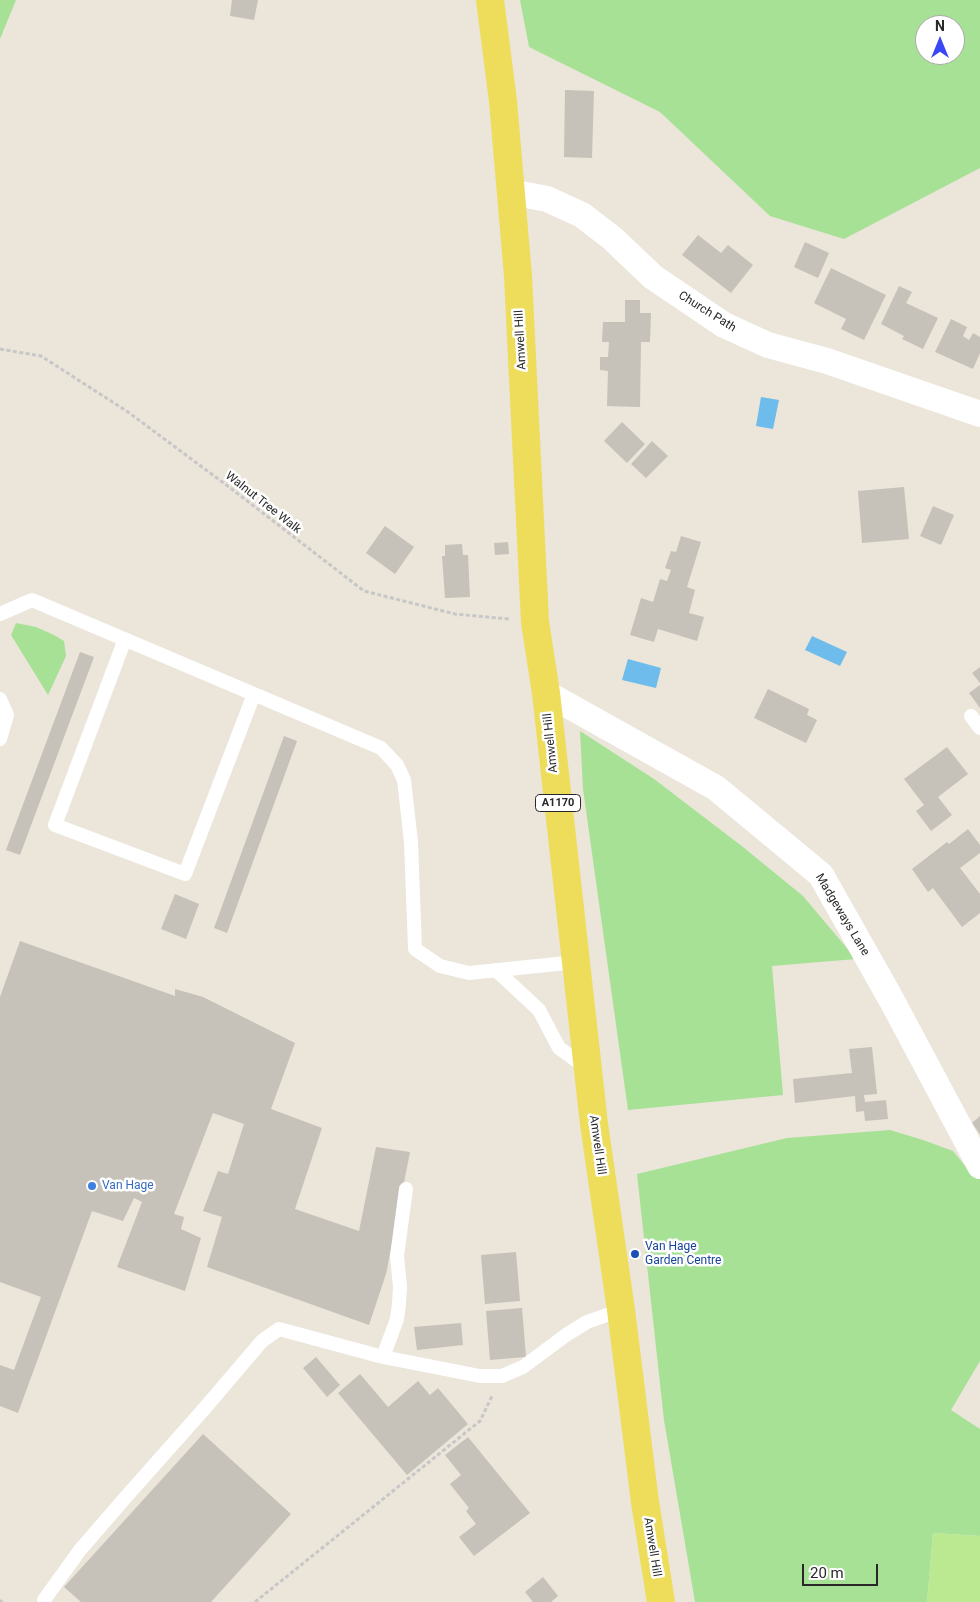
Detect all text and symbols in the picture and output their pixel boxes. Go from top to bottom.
north arrow [915,15,965,65]
text: N [935,18,945,34]
street label: Church Path [675,289,739,335]
street label: Amwell Hill [512,310,530,370]
street label: Walnut Tree Walk [222,469,304,537]
street label: Amwell Hill [541,712,561,774]
road number: A1170 [536,794,580,811]
street label: Madgeways Lane [812,871,872,959]
street label: Amwell Hill [586,1114,608,1176]
place label: Van Hage [102,1179,154,1193]
marker: Van Hage [86,1180,98,1192]
place label: Van Hage Garden Centre [645,1240,721,1268]
marker: Van Hage Garden Centre [629,1248,641,1260]
street label: Amwell Hill [640,1516,664,1578]
scale bar [805,1554,881,1586]
text: 20 m [810,1564,844,1582]

